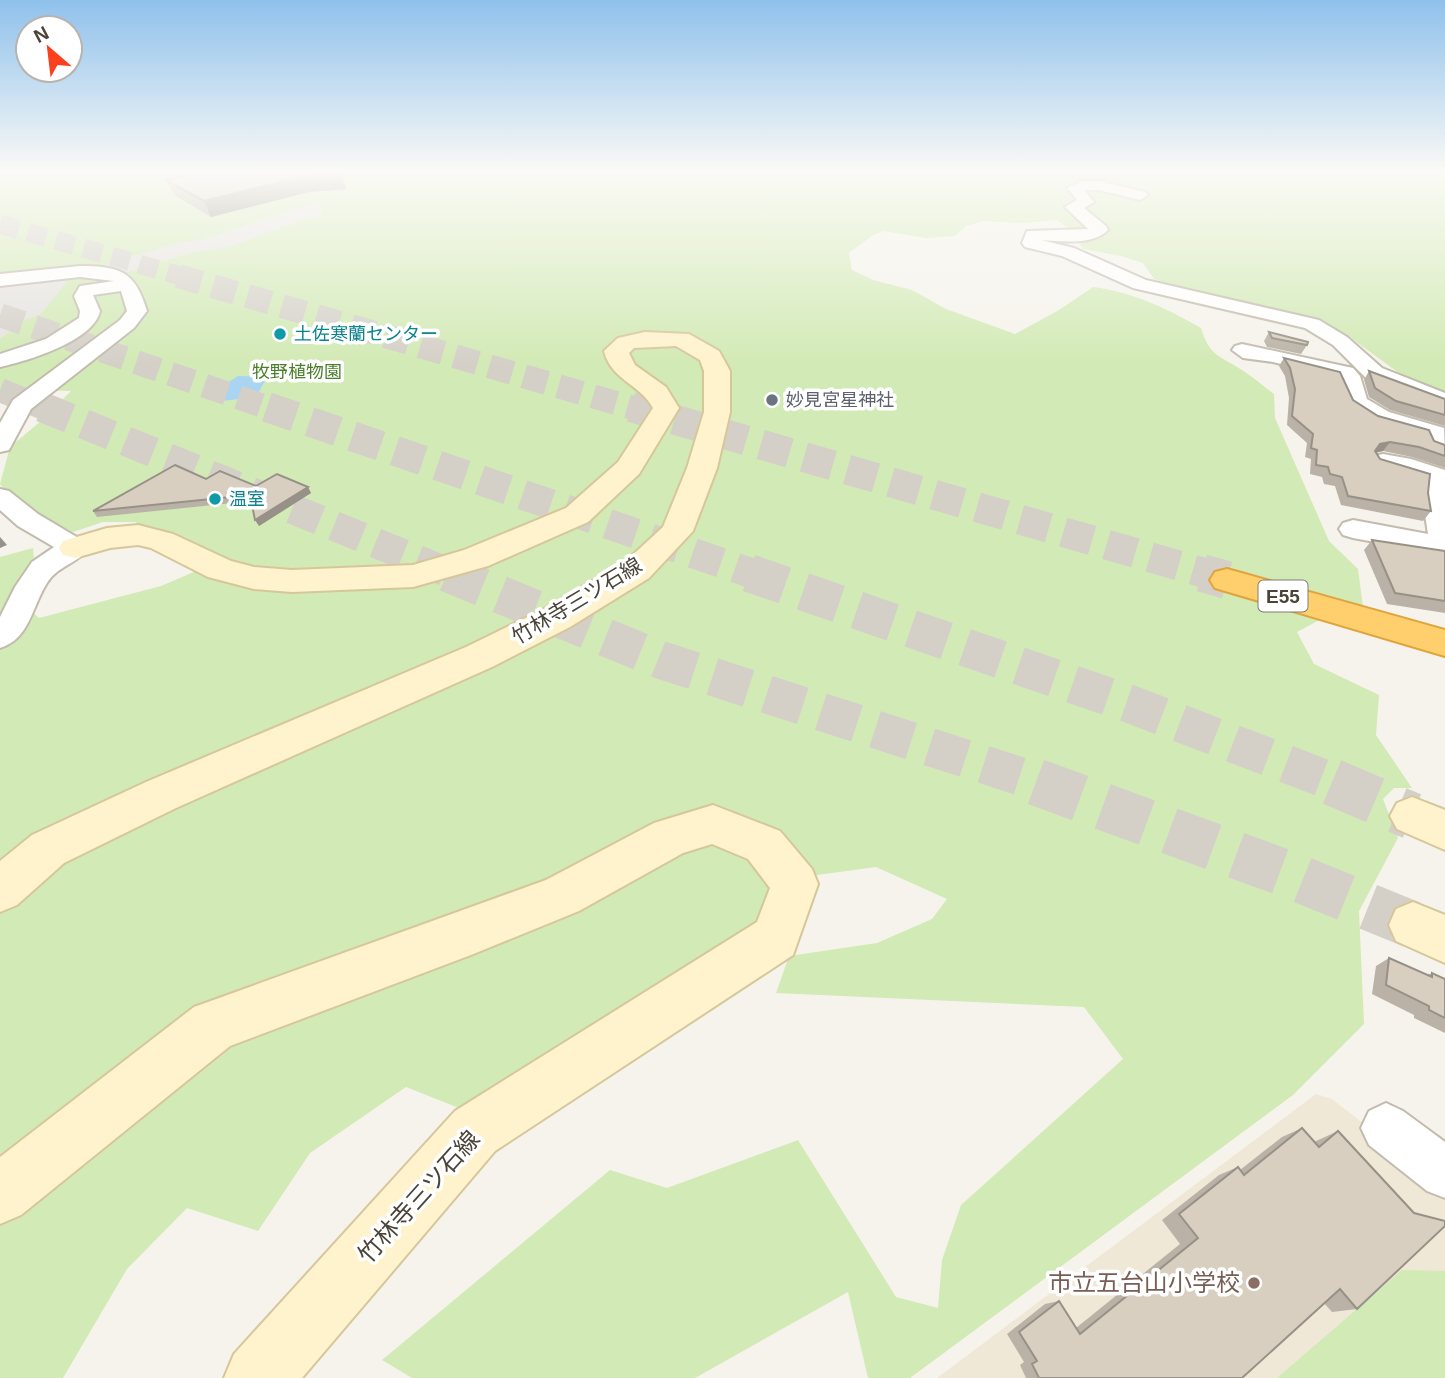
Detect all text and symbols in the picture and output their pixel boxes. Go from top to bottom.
north arrow [14,14,84,84]
text: N [30,22,52,47]
place label: 土佐寒蘭センター [294,324,438,344]
marker: 土佐寒蘭センター [272,326,288,342]
park label: 牧野植物園 [252,362,342,382]
place label: 妙見宮星神社 [786,390,894,410]
marker: 妙見宮星神社 [764,392,780,408]
place label: 温室 [229,489,265,509]
marker: 温室 [207,491,223,507]
street label: 竹林寺三ツ石線 [508,553,646,648]
road number: E55 [1258,580,1308,611]
street label: 竹林寺三ツ石線 [352,1125,485,1268]
place label: 市立五台山小学校 [1048,1269,1240,1296]
marker: 市立五台山小学校 [1246,1275,1262,1291]

